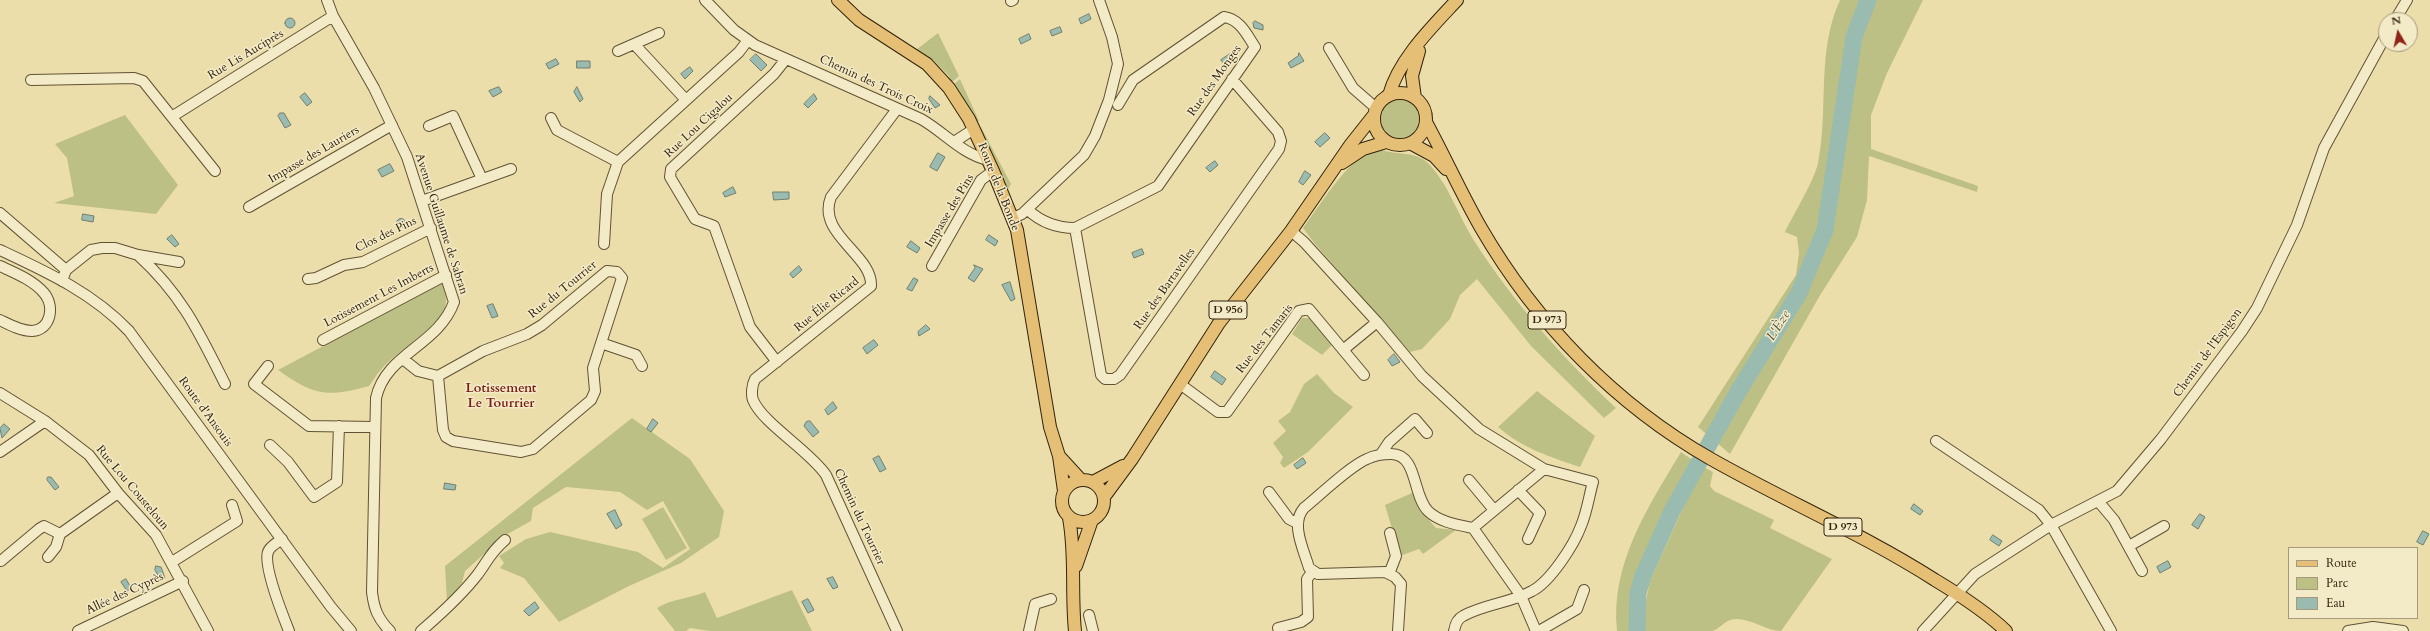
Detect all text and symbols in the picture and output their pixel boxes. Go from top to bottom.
north arrow [2378,12,2418,52]
text: N [2390,12,2402,29]
street label: Rue Lis Auciprès [206,27,286,83]
street label: Rue des Monges [1185,43,1245,119]
street label: Chemin des Trois Croix [817,52,935,118]
street label: Rue Lou Cigalou [662,91,736,161]
street label: Impasse des Lauriers [266,123,362,187]
street label: Route de la Bonde [974,141,1022,233]
street label: Avenue Guillaume de Sabran [411,152,471,296]
street label: Impasse des Pins [922,172,978,250]
street label: Clos des Pins [353,214,419,256]
street label: Rue des Bartavelles [1131,245,1199,333]
street label: Rue du Tourrier [526,258,600,322]
street label: Lotissement Les Imberts [322,261,436,331]
street label: Rue Élie Ricard [792,274,862,336]
road number: D 956 [1209,301,1247,319]
street label: Rue des Tamaris [1234,302,1296,376]
street label: Chemin de l'Espigon [2171,306,2245,400]
water label: L'Èze [1764,308,1794,344]
road number: D 973 [1528,311,1566,329]
street label: Route d'Ansouis [175,374,235,450]
district label: Lotissement Le Tourrier [466,381,536,412]
street label: Rue Lou Cousteloun [93,443,171,533]
street label: Chemin du Tourrier [830,466,888,568]
road number: D 973 [1824,518,1862,536]
legend [2288,547,2418,619]
text: Route [2326,555,2357,571]
street label: Allée des Cyprès [84,570,166,618]
text: Parc [2326,575,2348,591]
text: Eau [2326,595,2345,611]

